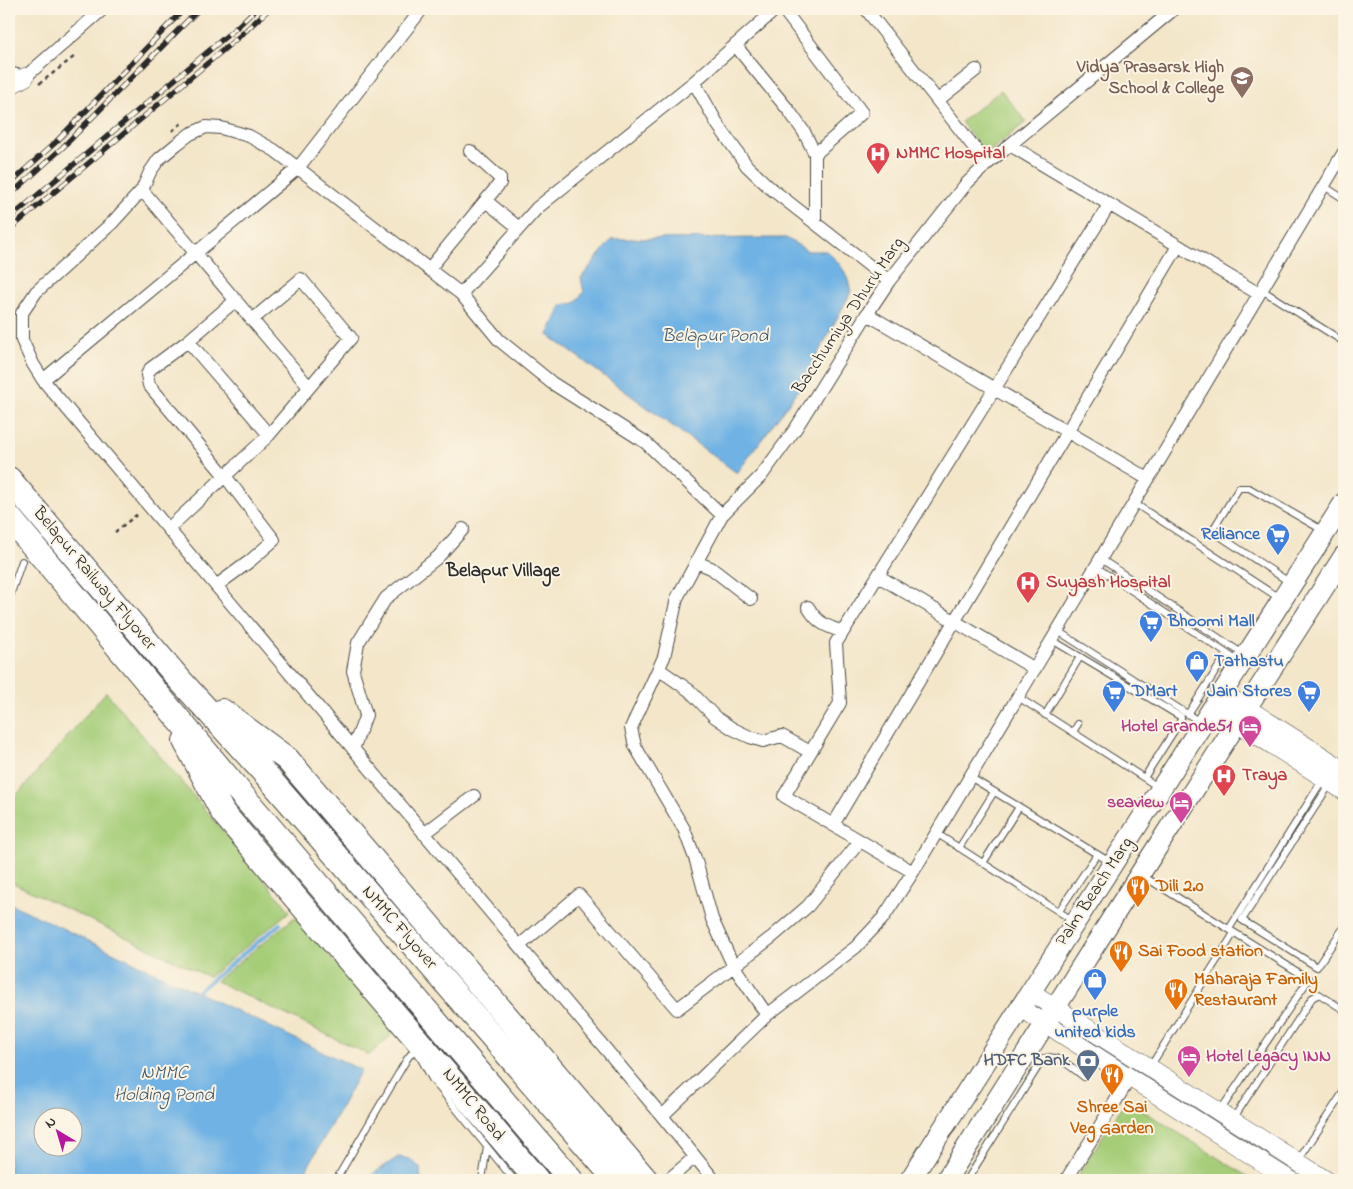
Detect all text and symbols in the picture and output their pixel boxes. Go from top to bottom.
place label: Vidya Prasarsk High School & College [1076,55,1225,103]
school or university icon: Vidya Prasarsk High School & College [1229,65,1255,99]
hospital icon: NMMC Hospital [865,141,891,175]
place label: NMMC Hospital [896,141,1005,167]
street label: Bacchumiya Dhuru Marg [786,232,912,401]
water label: Belapur Pond [662,323,769,350]
street label: Belapur Railway Flyover [25,501,162,657]
place label: Reliance [1201,522,1261,548]
supermarket icon: Reliance [1265,522,1291,556]
district label: Belapur Village [445,558,560,587]
hospital icon: Suyash Hospital [1015,570,1041,604]
place label: Suyash Hospital [1046,570,1171,597]
supermarket icon: Bhoomi Mall [1138,609,1164,643]
place label: Bhoomi Mall [1167,609,1255,635]
shop icon: Tathastu [1184,649,1210,683]
place label: Tathastu [1214,649,1284,675]
supermarket icon: DMart [1101,679,1127,713]
place label: DMart [1131,679,1178,705]
place label: Jain Stores [1207,679,1292,705]
supermarket icon: Jain Stores [1296,679,1322,713]
place label: Hotel Grande51 [1121,714,1232,740]
hotel icon: Hotel Grande51 [1237,714,1263,748]
hospital icon: Traya [1211,763,1237,797]
place label: Traya [1242,763,1288,790]
place label: seaview [1107,790,1164,816]
hotel icon: seaview [1168,790,1194,824]
street label: Palm Beach Marg [1050,832,1141,952]
restaurant icon: Dili 2.0 [1125,874,1151,908]
place label: Dili 2.0 [1155,874,1204,900]
street label: NMMC Flyover [355,880,443,976]
restaurant icon: Sai Food station [1108,939,1134,973]
place label: Sai Food station [1138,939,1263,965]
shop icon: purple united kids [1082,967,1108,1001]
place label: Maharaja Family Restaurant [1194,967,1318,1014]
restaurant icon: Maharaja Family Restaurant [1163,977,1189,1011]
place label: purple united kids [1054,999,1136,1046]
hotel icon: Hotel Legacy INN [1176,1044,1202,1078]
place label: Hotel Legacy INN [1206,1044,1331,1071]
place label: HDFC Bank [983,1048,1071,1074]
bank icon: HDFC Bank [1075,1048,1101,1082]
water label: NMMC Holding Pond [114,1060,215,1110]
restaurant icon: Shree Sai Veg Garden [1099,1062,1125,1096]
street label: NMMC Road [435,1063,511,1147]
place label: Shree Sai Veg Garden [1070,1095,1154,1143]
north arrow [32,1106,82,1156]
text: N [41,1112,61,1134]

